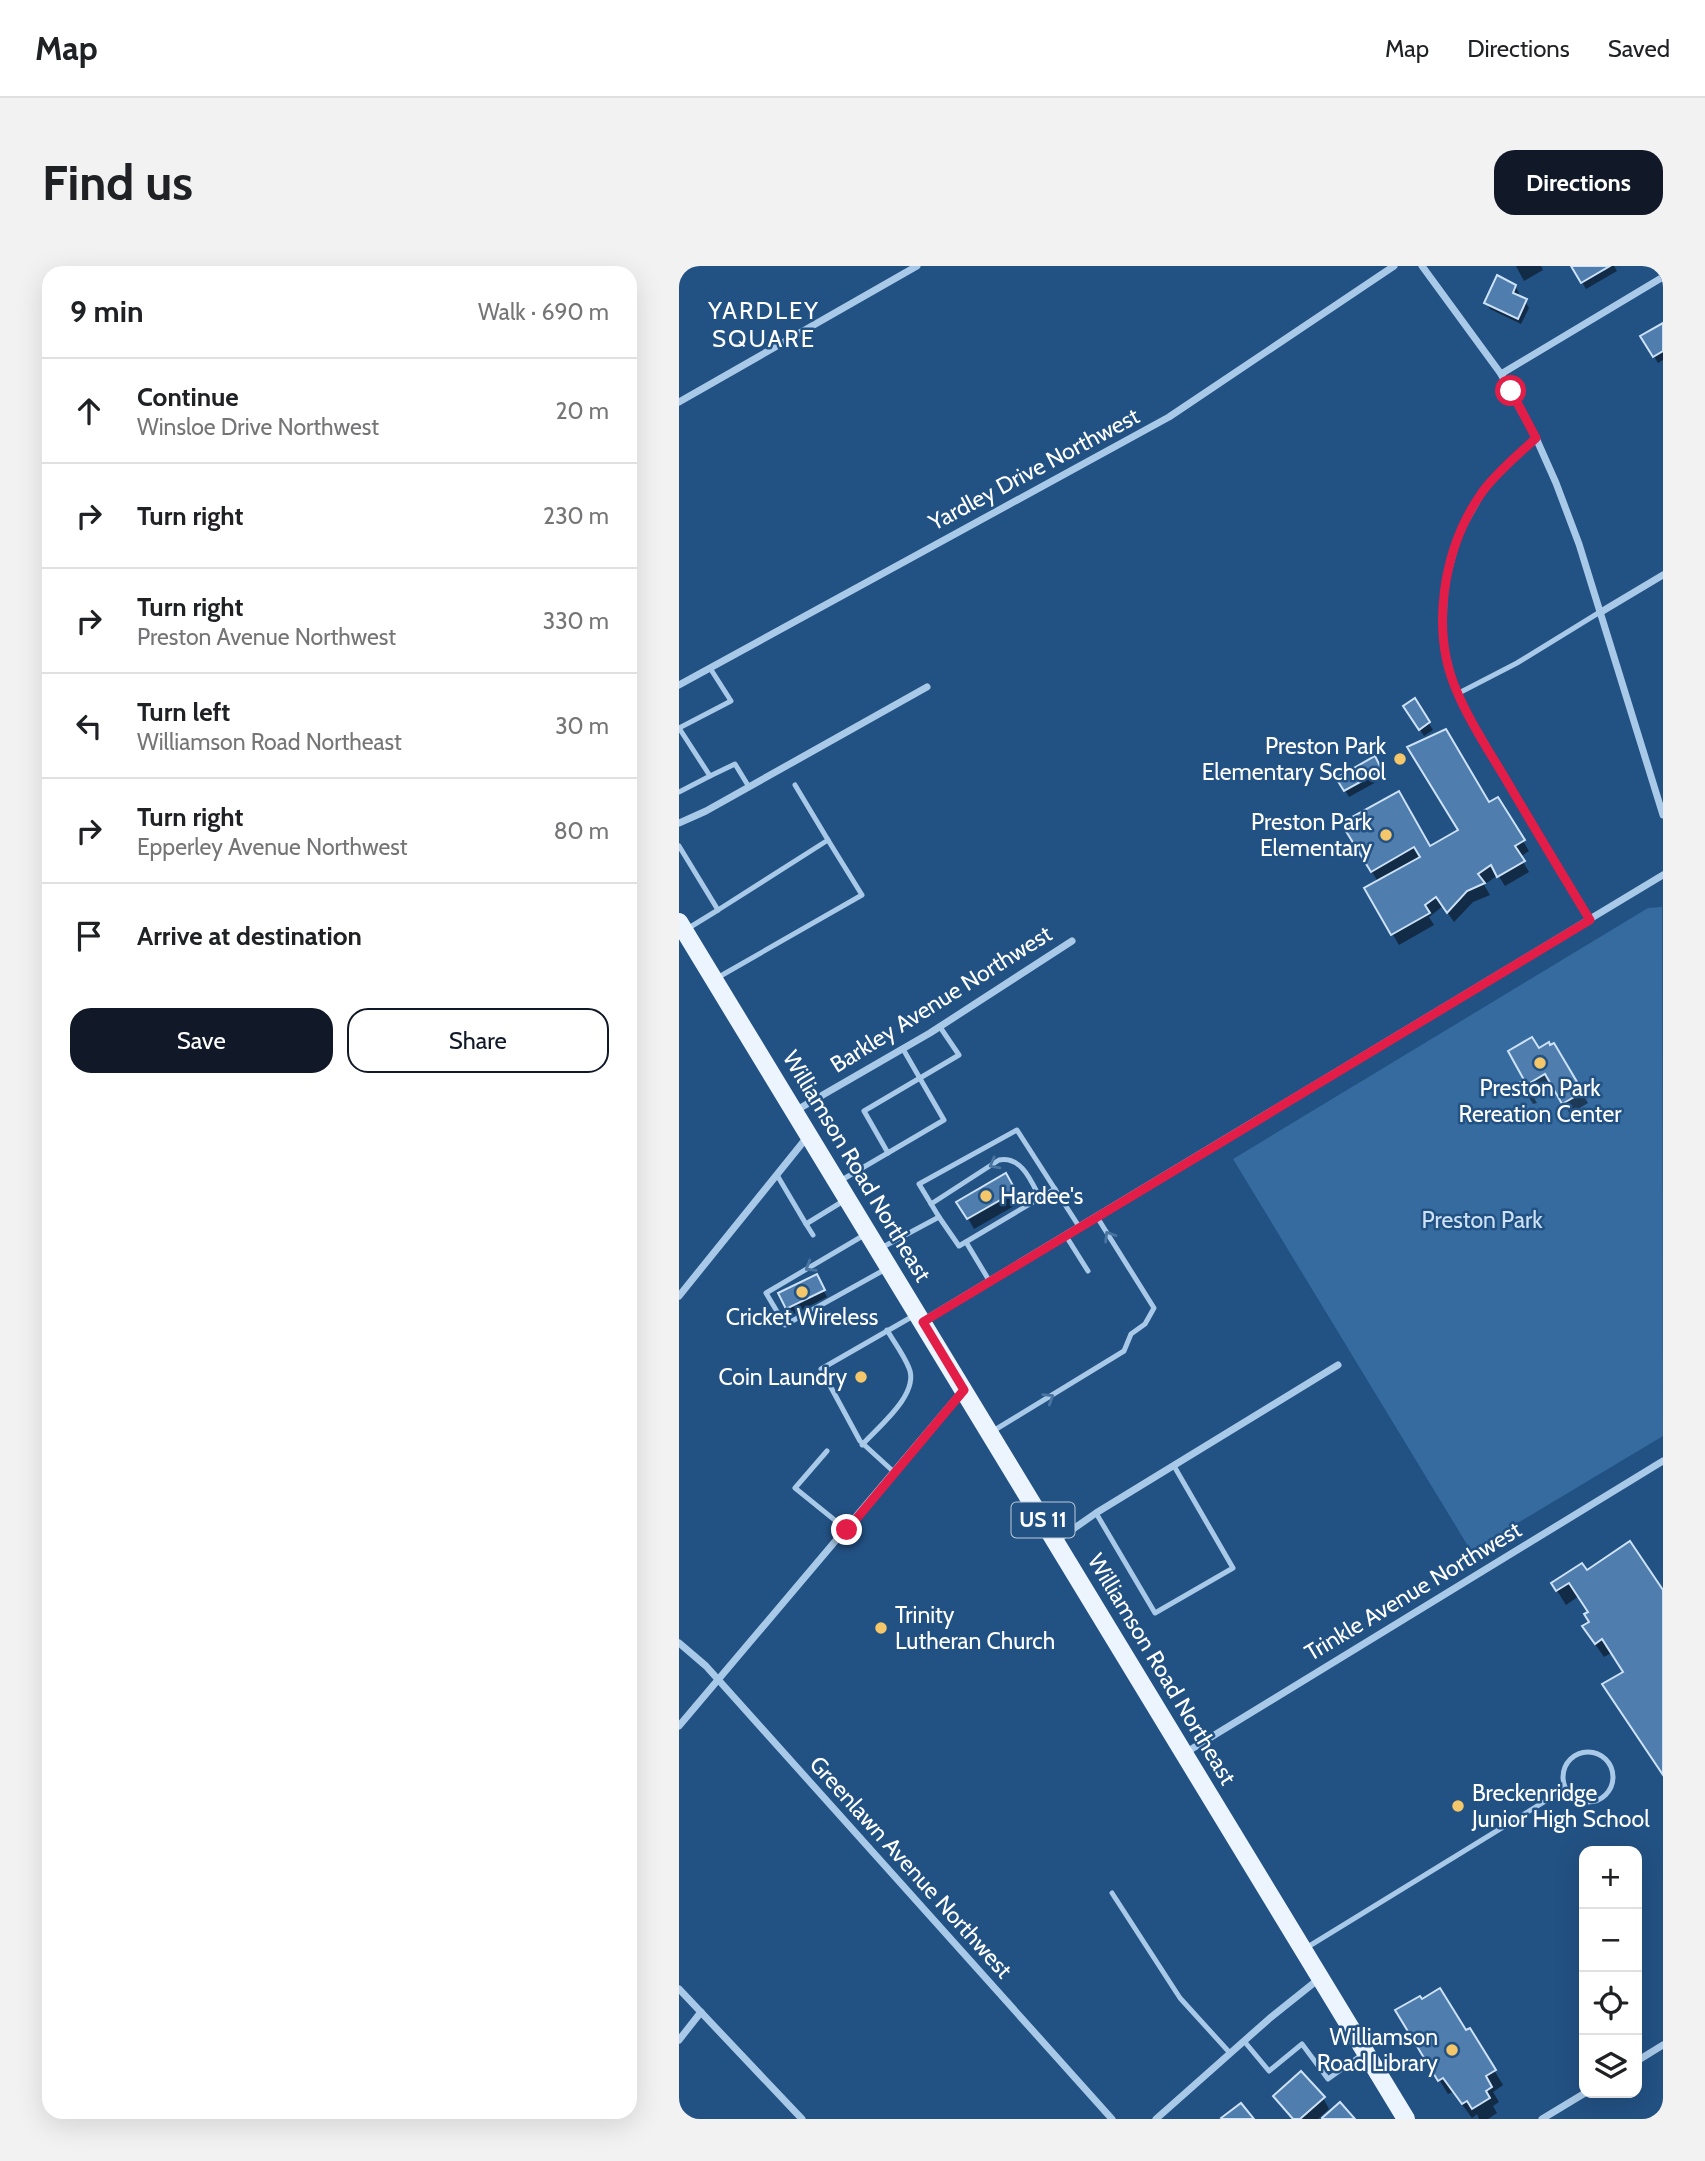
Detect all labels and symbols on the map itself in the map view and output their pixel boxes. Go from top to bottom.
district label: YARDLEY SQUARE [707,296,820,353]
route start [1495,375,1526,406]
street label: Yardley Drive Northwest [923,402,1144,537]
place label: Preston Park Elementary School [1202,732,1387,786]
marker: Preston Park Elementary School [1392,751,1408,767]
place label: Preston Park Elementary [1251,808,1373,862]
marker: Preston Park Elementary [1378,827,1394,843]
street label: Barkley Avenue Northwest [825,919,1057,1079]
street label: Williamson Road Northeast [777,1045,937,1287]
marker: Preston Park Rereation Center [1532,1055,1548,1071]
place label: Preston Park Rereation Center [1458,1074,1622,1128]
one-way arrow [988,1156,1001,1170]
place label: Hardee's [1000,1182,1083,1210]
marker: Hardee's [978,1188,994,1204]
park label: Preston Park [1421,1206,1543,1234]
one-way arrow [1104,1230,1117,1243]
one-way arrow [804,1259,817,1272]
marker: Cricket Wireless [794,1284,810,1300]
place label: Cricket Wireless [726,1303,878,1331]
place label: Coin Laundry [718,1363,847,1391]
marker: Coin Laundry [853,1369,869,1385]
one-way arrow [1041,1393,1054,1406]
road number: US 11 [1011,1502,1075,1538]
route end [831,1514,862,1545]
street label: Trinkle Avenue Northwest [1300,1515,1526,1667]
street label: Williamson Road Northeast [1082,1548,1242,1790]
place label: Trinity Lutheran Church [895,1601,1055,1655]
marker: Trinity Lutheran Church [873,1620,889,1636]
street label: Greenlawn Avenue Northwest [804,1750,1018,1984]
place label: Breckenridge Junior High School [1471,1779,1650,1833]
marker: Breckenridge Junior High School [1450,1798,1466,1814]
place label: Williamson Road Library [1317,2023,1438,2077]
marker: Williamson Road Library [1444,2042,1460,2058]

